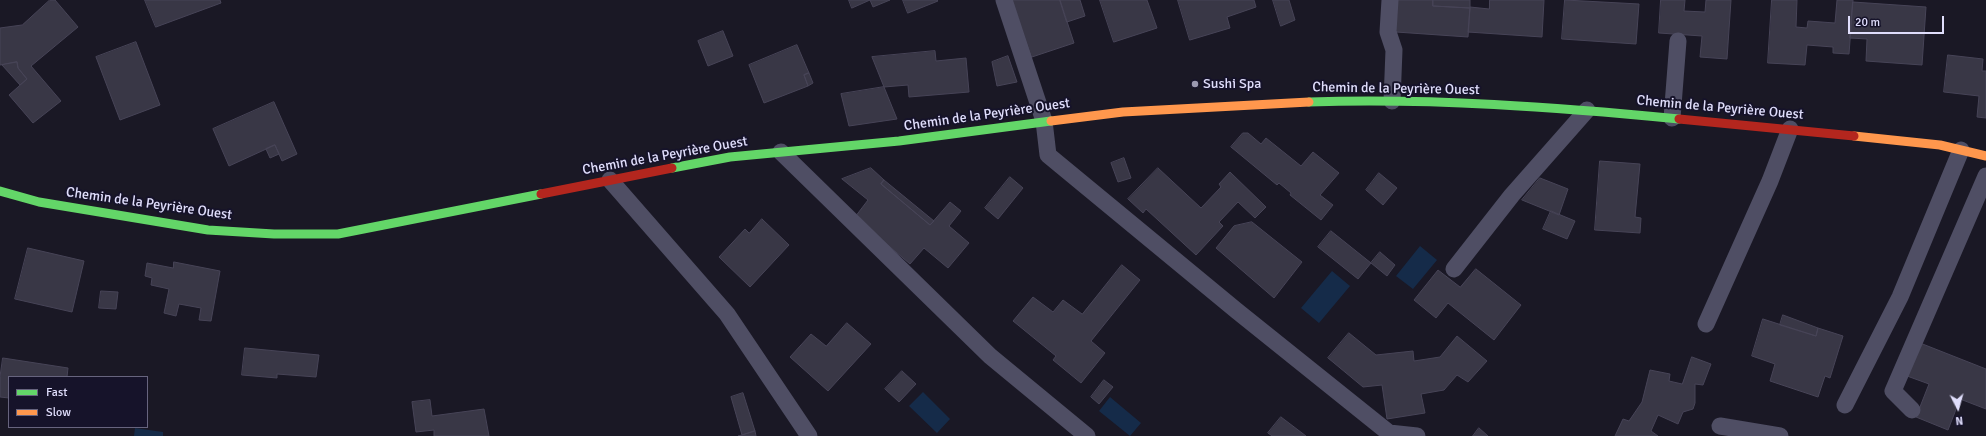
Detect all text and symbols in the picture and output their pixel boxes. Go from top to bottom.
scale bar [1850,8,1946,34]
text: 20 m [1855,15,1880,30]
place label: Sushi Spa [1203,76,1261,92]
marker: Sushi Spa [1190,79,1200,89]
street label: Chemin de la Peyrière Ouest [1312,79,1480,99]
street label: Chemin de la Peyrière Ouest [1636,92,1804,124]
street label: Chemin de la Peyrière Ouest [903,95,1071,135]
street label: Chemin de la Peyrière Ouest [581,133,749,179]
street label: Chemin de la Peyrière Ouest [65,184,233,224]
legend [8,376,148,428]
text: Fast [46,385,67,400]
north arrow [1938,388,1978,428]
text: Slow [46,405,71,420]
text: N [1955,414,1964,427]

